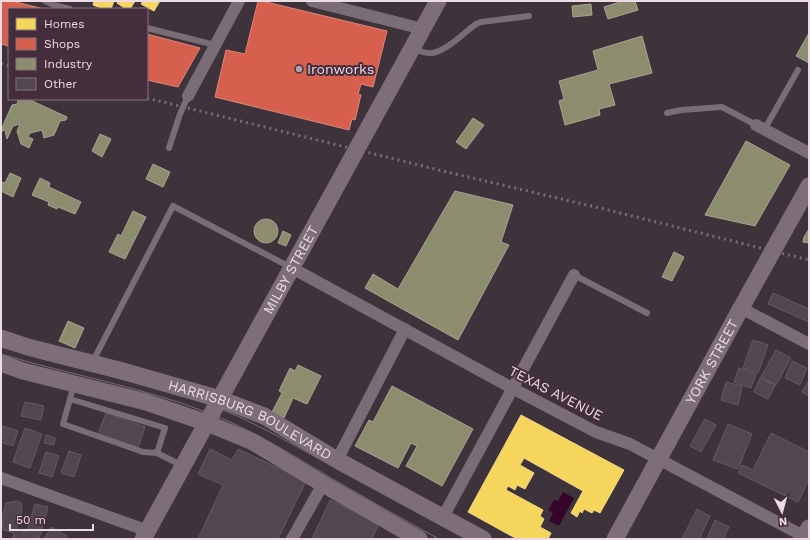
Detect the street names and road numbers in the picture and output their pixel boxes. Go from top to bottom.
street label: MILBY STREET [260,222,321,317]
street label: YORK STREET [682,316,742,407]
street label: TEXAS AVENUE [506,362,606,424]
street label: HARRISBURG BOULEVARD [166,377,335,463]

